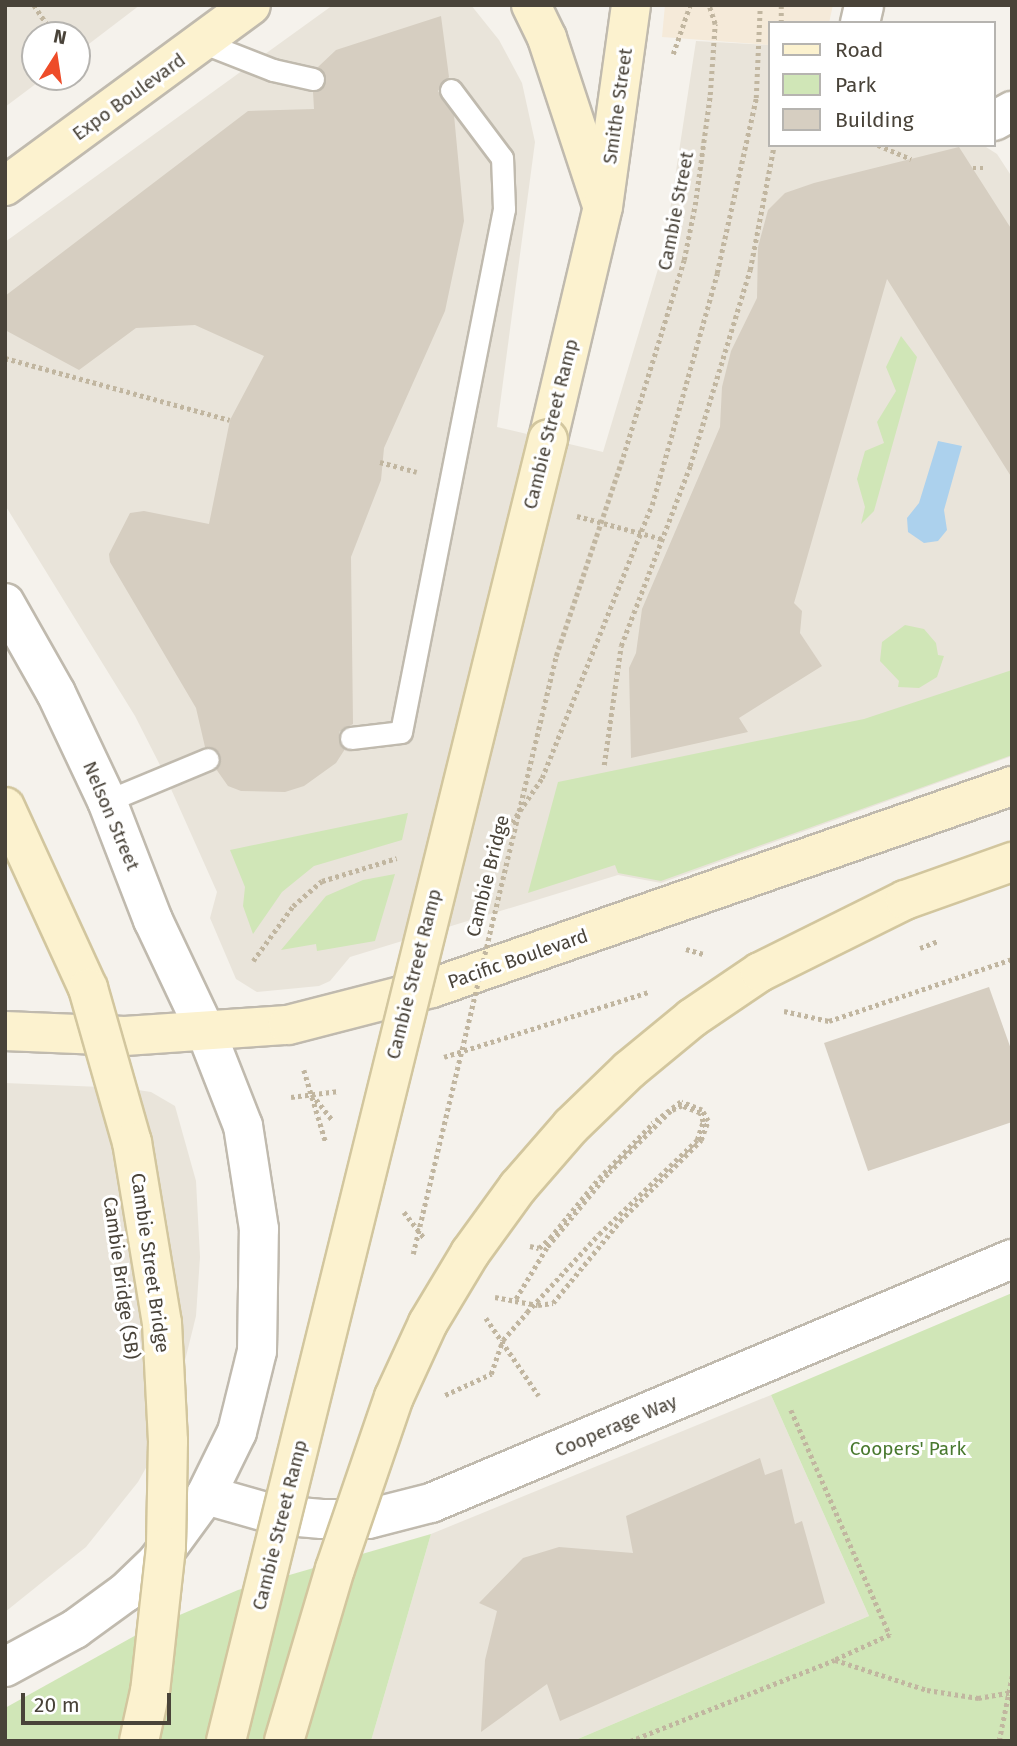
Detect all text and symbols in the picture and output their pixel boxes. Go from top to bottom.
north arrow [21,21,91,91]
legend [768,21,996,147]
text: N [51,24,69,49]
text: Road [835,37,883,63]
street label: Smithe Street [599,47,637,165]
street label: Expo Boulevard [68,48,190,146]
text: Park [835,72,876,98]
text: Building [835,107,914,133]
street label: Cambie Street [653,150,699,272]
street label: Cambie Street Ramp [519,336,583,512]
street label: Nelson Street [78,758,144,874]
street label: Cambie Bridge [462,813,514,939]
street label: Cambie Street Ramp [382,886,446,1062]
street label: Pacific Boulevard [445,924,591,994]
street label: Cambie Street Bridge [126,1172,174,1354]
street label: Cambie Bridge (SB) [98,1195,144,1361]
street label: Cooperage Way [552,1390,680,1462]
street label: Cambie Street Ramp [248,1437,312,1613]
park label: Coopers' Park [850,1438,966,1460]
scale bar [24,1680,175,1724]
text: 20 m [34,1692,80,1718]

